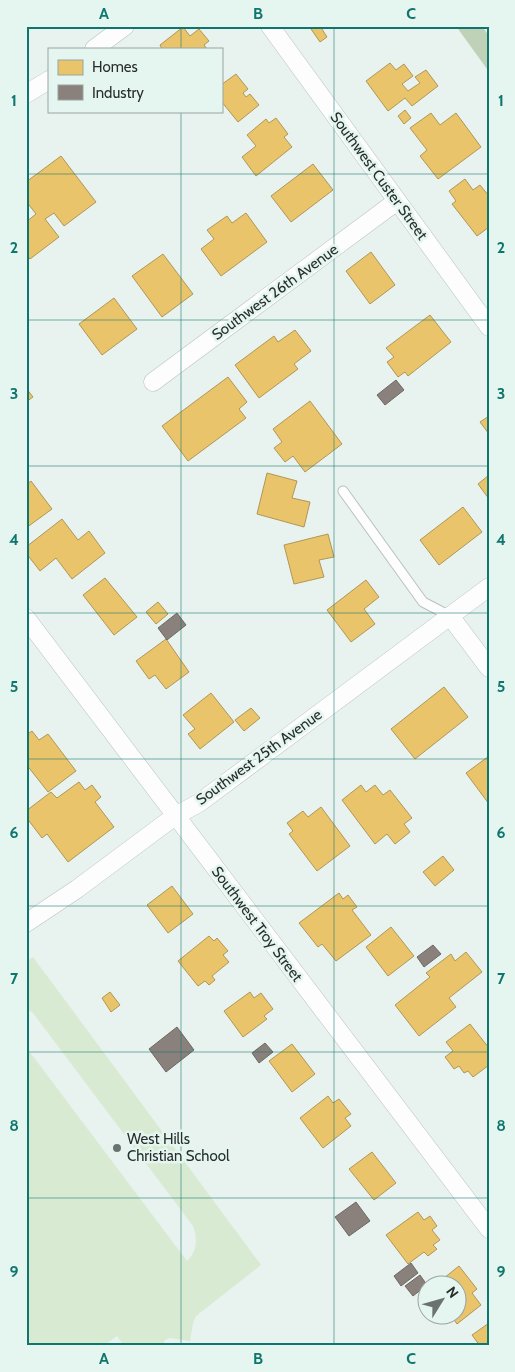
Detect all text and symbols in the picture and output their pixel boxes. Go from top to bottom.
text: A [99,4,109,23]
text: B [253,4,263,23]
text: C [406,4,416,23]
legend [48,48,222,112]
text: Homes [92,58,138,76]
text: Industry [92,84,144,102]
text: 1 [11,91,17,110]
text: 1 [498,91,504,110]
street label: Southwest Custer Street [327,109,431,243]
text: 2 [10,238,18,257]
text: 2 [497,238,505,257]
street label: Southwest 26th Avenue [208,240,342,344]
text: 3 [10,384,18,403]
text: 3 [497,384,505,403]
text: 4 [9,530,19,549]
text: 4 [496,530,506,549]
text: 5 [10,677,18,696]
text: 5 [497,677,505,696]
street label: Southwest 25th Avenue [193,705,326,809]
text: 6 [10,823,19,842]
text: 6 [497,823,506,842]
street label: Southwest Troy Street [208,863,306,985]
text: 7 [10,969,19,988]
text: 7 [497,969,506,988]
text: 8 [9,1116,19,1135]
text: 8 [496,1116,506,1135]
place label: West Hills Christian School [127,1130,230,1165]
marker: West Hills Christian School [111,1142,123,1154]
text: 9 [10,1262,19,1281]
text: 9 [497,1262,506,1281]
north arrow [418,1274,468,1324]
text: N [442,1283,463,1302]
text: A [99,1349,109,1368]
text: B [253,1349,263,1368]
text: C [406,1349,416,1368]

